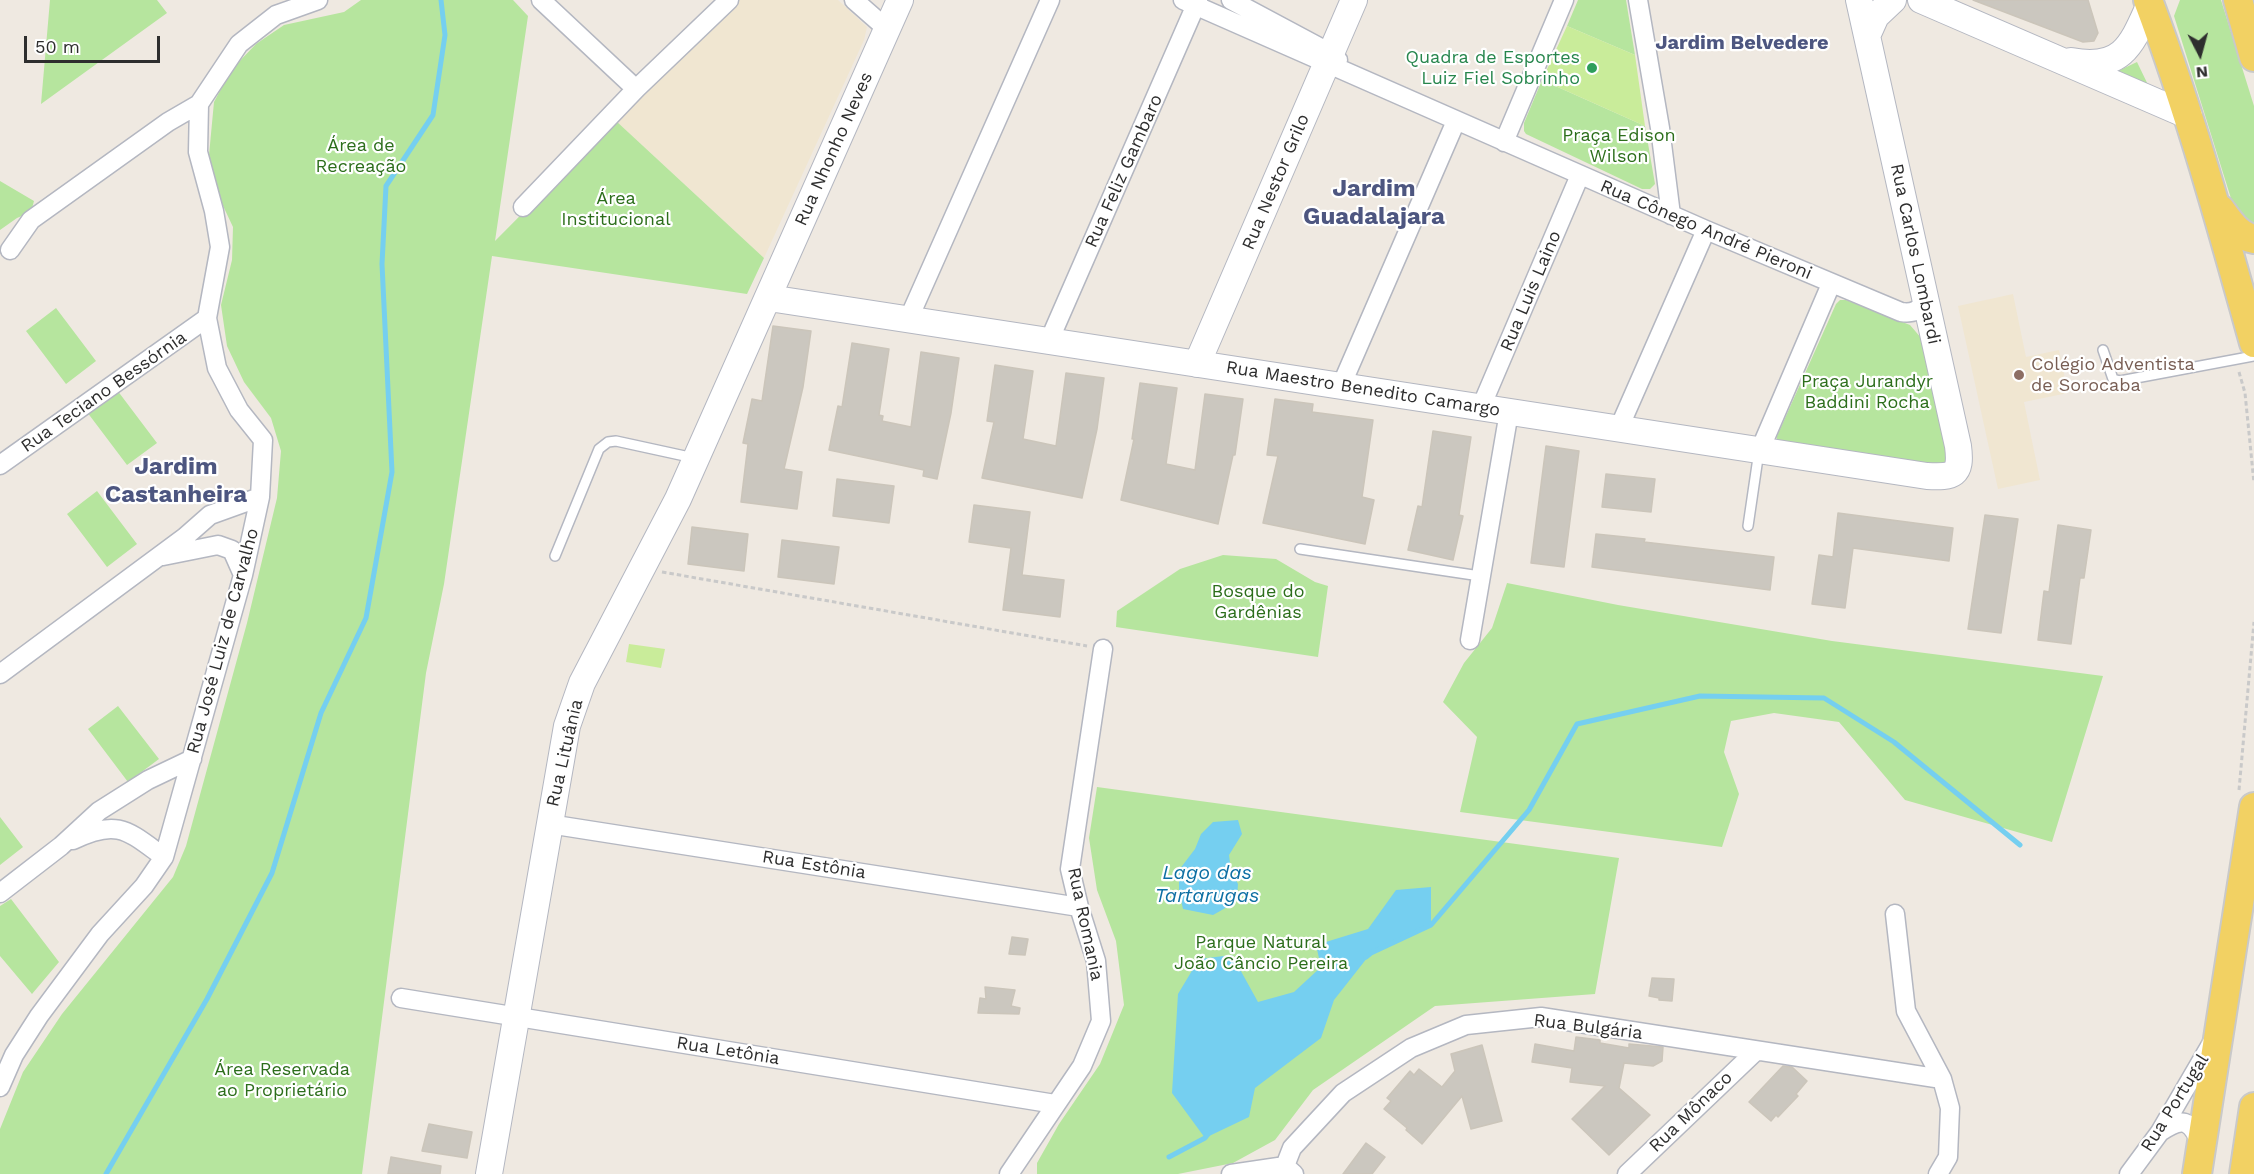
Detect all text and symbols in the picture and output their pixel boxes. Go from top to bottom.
scale bar [27,24,164,62]
north arrow [2170,24,2230,84]
district label: Jardim Belvedere [1655,31,1829,55]
text: 50 m [35,36,80,57]
place label: Quadra de Esportes Luiz Fiel Sobrinho [1405,47,1580,90]
marker: Quadra de Esportes Luiz Fiel Sobrinho [1585,61,1599,75]
text: N [2195,62,2209,82]
street label: Rua Nhonho Neves [790,69,878,229]
street label: Rua Feliz Gambaro [1081,91,1167,251]
street label: Rua Nestor Grilo [1238,111,1314,253]
park label: Praça Edison Wilson [1562,125,1676,168]
park label: Área de Recreação [316,135,406,178]
street label: Rua Carlos Lombardi [1885,162,1945,346]
district label: Jardim Guadalajara [1303,175,1445,231]
street label: Rua Cônego André Pieroni [1597,175,1815,285]
park label: Área Institucional [561,188,671,230]
street label: Rua Luis Laino [1496,227,1566,355]
street label: Rua Teciano Bessórnia [17,327,191,457]
place label: Colégio Adventista de Sorocaba [2031,354,2195,397]
street label: Rua Maestro Benedito Camargo [1224,357,1502,421]
marker: Colégio Adventista de Sorocaba [2012,368,2026,382]
park label: Praça Jurandyr Baddini Rocha [1801,371,1933,413]
district label: Jardim Castanheira [105,453,247,509]
street label: Rua José Luiz de Carvalho [182,526,264,756]
park label: Bosque do Gardênias [1211,581,1305,624]
street label: Rua Lituânia [542,697,588,809]
street label: Rua Estônia [761,846,867,884]
water label: Lago das Tartarugas [1155,861,1259,908]
street label: Rua Romania [1062,865,1108,983]
park label: Parque Natural João Câncio Pereira [1174,932,1348,974]
street label: Rua Bulgária [1532,1010,1644,1044]
street label: Rua Letônia [675,1032,781,1070]
street label: Rua Portugal [2136,1050,2214,1156]
park label: Área Reservada ao Proprietário [214,1059,350,1102]
street label: Rua Mônaco [1645,1067,1737,1157]

